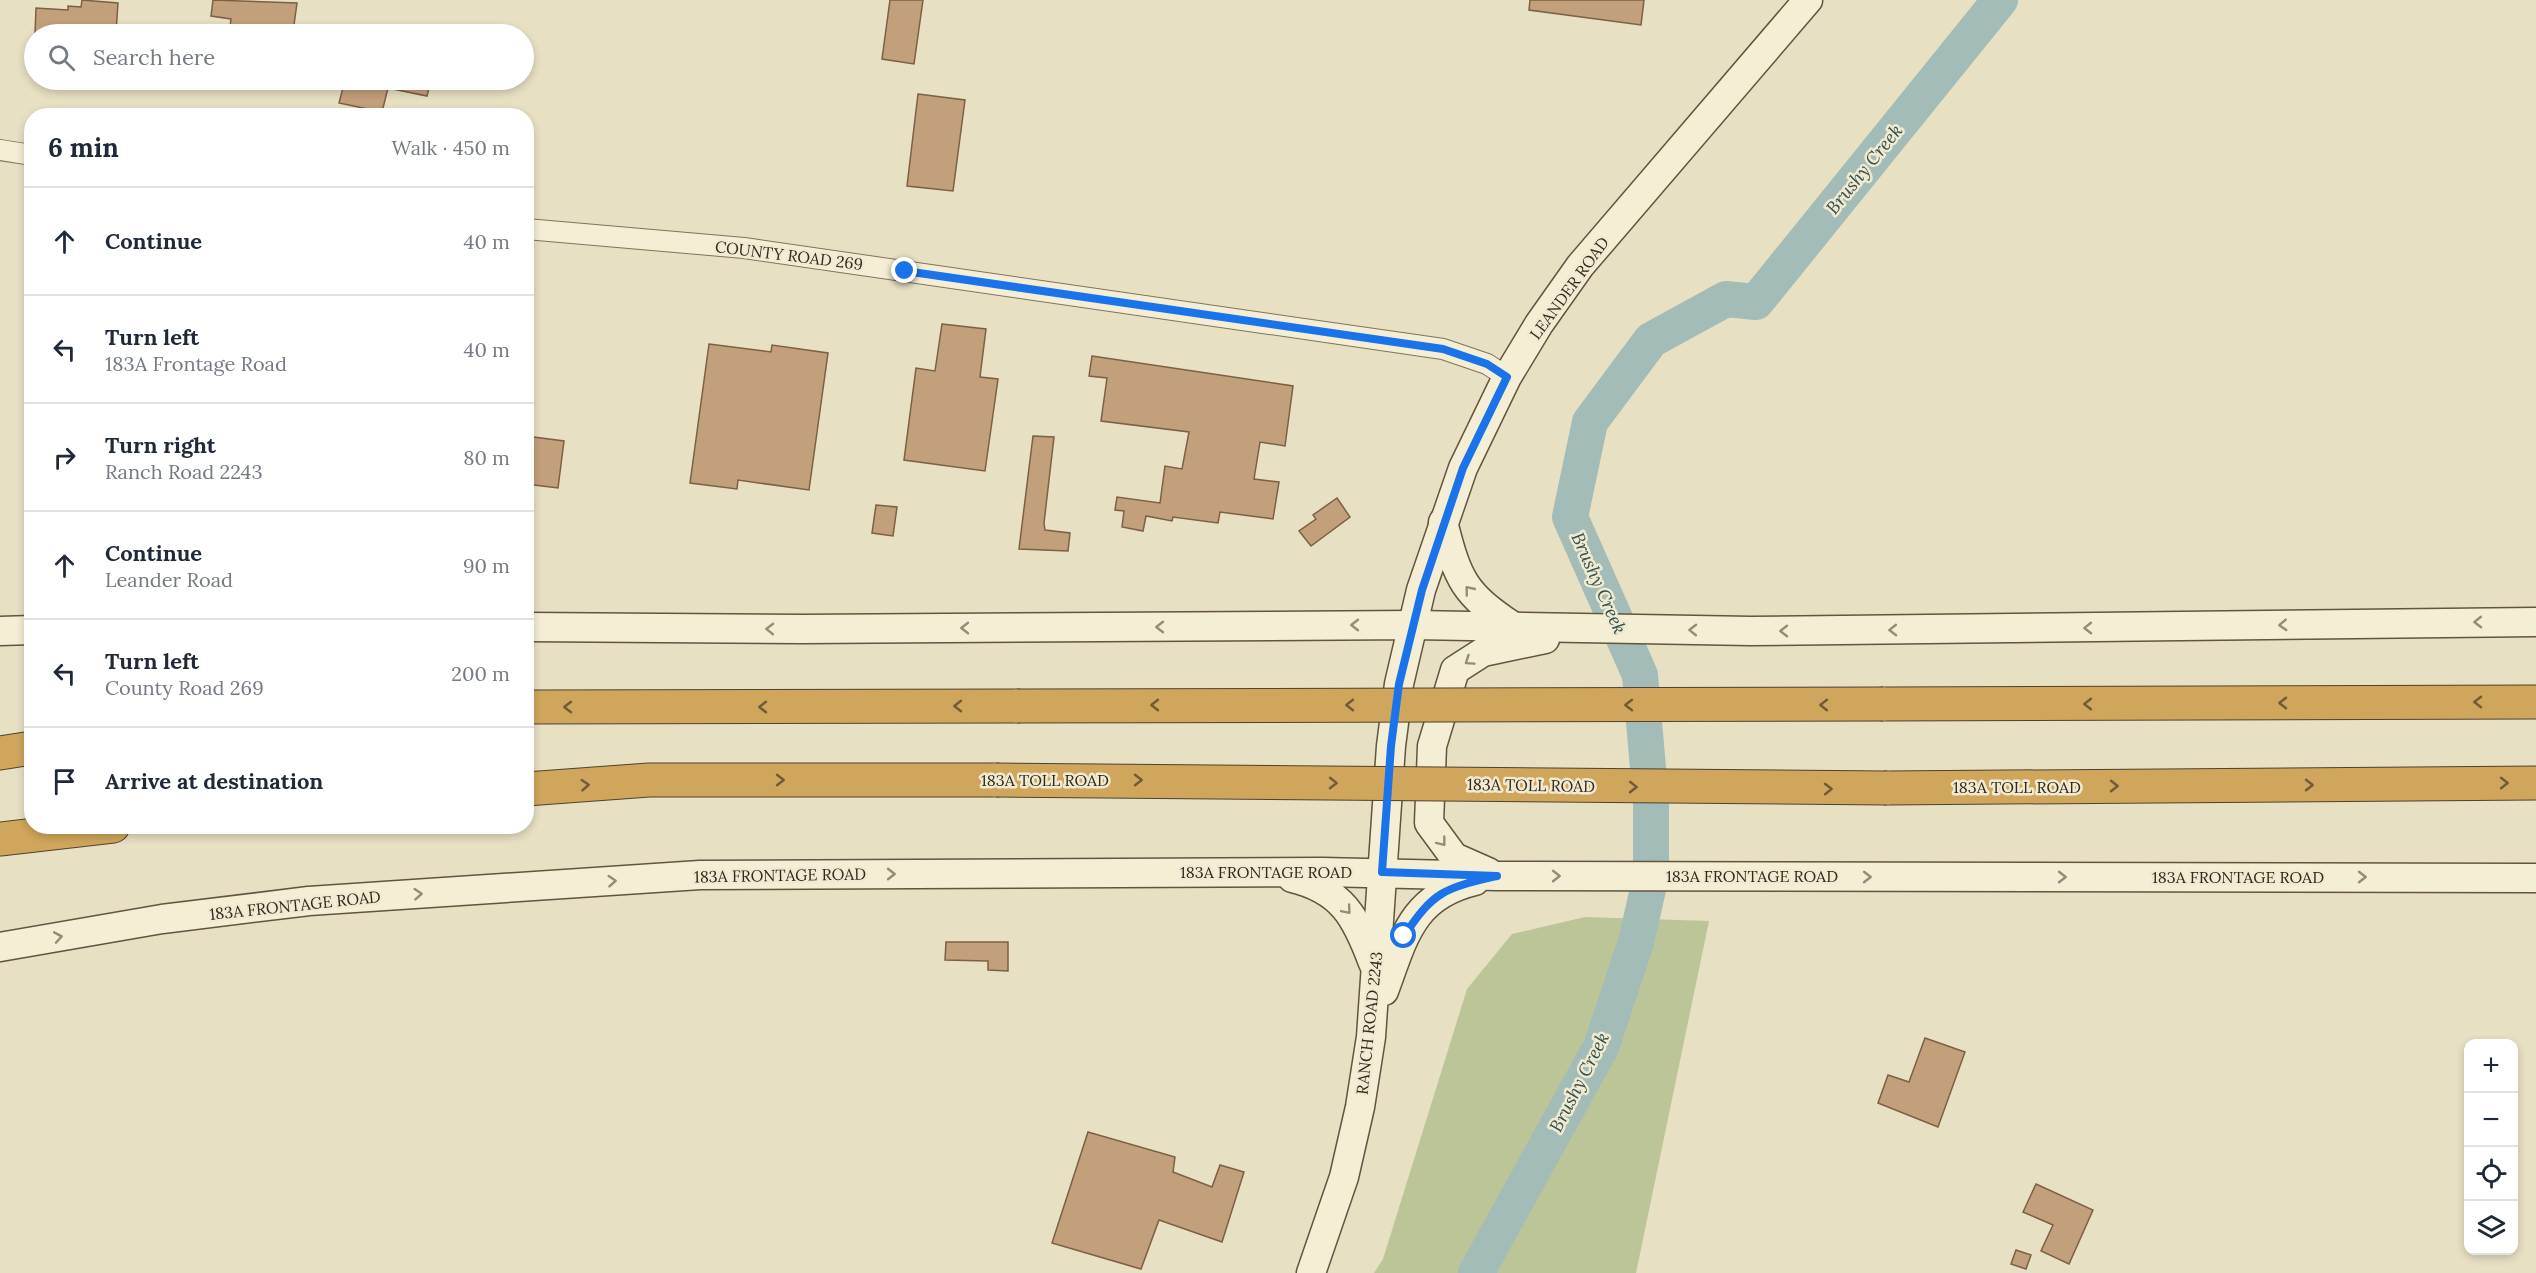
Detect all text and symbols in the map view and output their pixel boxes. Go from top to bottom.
search box [24,24,534,90]
icon: search [45,41,78,74]
text: Search here [93,43,215,71]
water label: Brushy Creek [1821,119,1907,219]
text: 6 min [48,131,119,164]
text: Walk · 450 m [392,135,510,160]
icon: ahead [48,225,81,258]
text: Continue [105,227,202,255]
text: 40 m [464,229,510,254]
street label: LEANDER ROAD [1525,233,1613,343]
street label: COUNTY ROAD 269 [714,236,864,274]
route end [891,257,917,283]
text: Turn left [105,323,199,351]
icon: left [48,333,81,366]
text: 40 m [464,337,510,362]
text: 183A Frontage Road [105,351,287,376]
text: Turn right [105,431,216,459]
icon: right [48,441,81,474]
text: 80 m [463,445,510,470]
text: Ranch Road 2243 [105,459,263,484]
water label: Brushy Creek [1566,529,1632,637]
text: Continue [105,539,202,567]
icon: ahead [48,549,81,582]
text: 90 m [463,553,510,578]
text: Leander Road [105,567,233,592]
one-way arrow [1465,586,1476,597]
one-way arrow [2473,616,2482,628]
one-way arrow [1351,619,1360,631]
one-way arrow [2278,619,2287,632]
one-way arrow [1156,620,1165,633]
one-way arrow [961,622,970,634]
one-way arrow [2083,622,2092,634]
one-way arrow [766,623,775,635]
one-way arrow [1888,623,1897,636]
one-way arrow [1688,624,1697,636]
one-way arrow [1780,624,1789,637]
text: Turn left [105,647,199,675]
one-way arrow [1465,654,1476,665]
icon: left [48,657,81,690]
text: 200 m [451,661,510,686]
text: County Road 269 [105,675,264,700]
one-way arrow [2473,696,2482,708]
one-way arrow [2278,697,2287,709]
one-way arrow [2083,698,2092,710]
one-way arrow [1151,699,1160,712]
one-way arrow [1346,699,1355,711]
one-way arrow [1625,699,1634,711]
one-way arrow [1820,699,1829,711]
one-way arrow [954,700,963,712]
one-way arrow [564,701,573,713]
one-way arrow [759,701,768,713]
icon: arrive [48,765,81,798]
text: Arrive at destination [105,767,323,795]
street label: 183A TOLL ROAD [981,770,1109,790]
one-way arrow [775,774,784,786]
one-way arrow [1134,774,1143,786]
street label: 183A TOLL ROAD [1467,774,1595,796]
one-way arrow [1329,776,1338,789]
street label: 183A TOLL ROAD [1953,777,2081,797]
one-way arrow [2499,777,2508,789]
one-way arrow [580,778,589,791]
one-way arrow [2304,779,2313,791]
one-way arrow [2109,780,2118,792]
one-way arrow [1629,781,1638,793]
one-way arrow [1824,783,1833,795]
one-way arrow [1434,835,1445,846]
street label: 183A FRONTAGE ROAD [1180,862,1352,882]
street label: 183A FRONTAGE ROAD [694,863,866,887]
street label: 183A FRONTAGE ROAD [1666,866,1838,886]
street label: 183A FRONTAGE ROAD [2152,867,2324,887]
one-way arrow [887,868,896,880]
one-way arrow [1551,870,1560,882]
one-way arrow [1863,871,1872,883]
one-way arrow [2058,871,2067,883]
one-way arrow [2358,871,2367,883]
one-way arrow [608,874,617,887]
street label: 183A FRONTAGE ROAD [208,886,382,924]
one-way arrow [413,888,422,901]
one-way arrow [1340,903,1351,914]
route start [1390,922,1416,948]
one-way arrow [53,932,62,944]
street label: RANCH ROAD 2243 [1352,950,1386,1096]
water label: Brushy Creek [1544,1028,1614,1136]
map controls [2464,1039,2518,1255]
button: + [2464,1039,2518,1093]
button: − [2464,1093,2518,1147]
button: locate [2464,1147,2518,1201]
button: layers [2464,1201,2518,1255]

